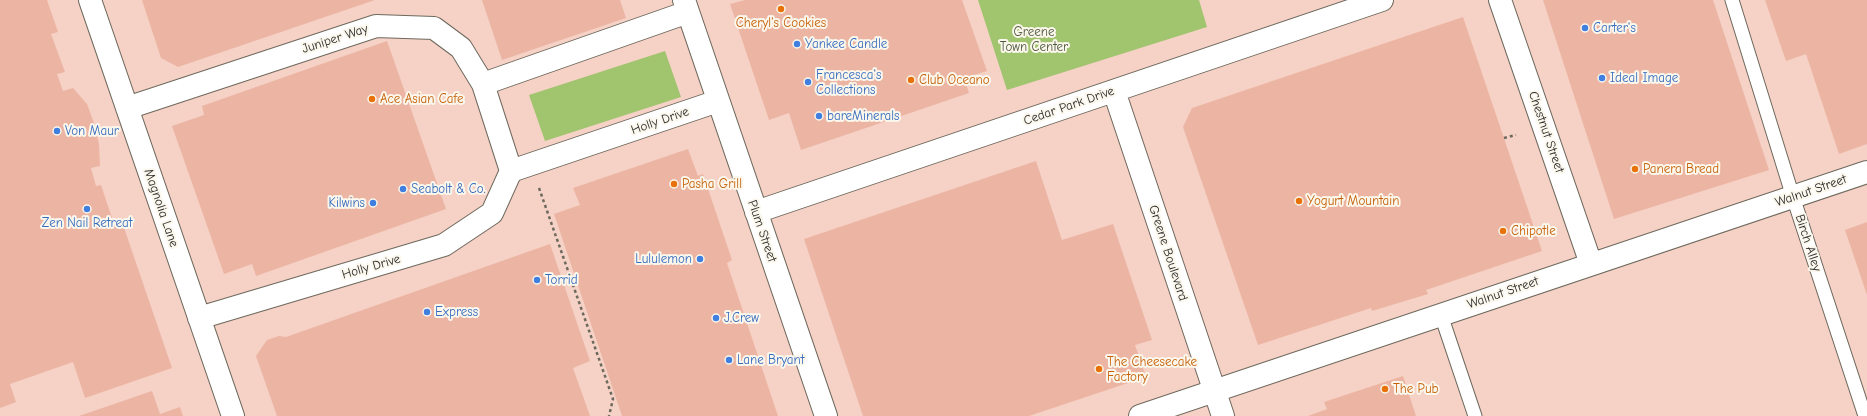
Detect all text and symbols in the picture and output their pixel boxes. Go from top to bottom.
marker: Cheryl's Cookies [776,4,786,14]
place label: Cheryl's Cookies [736,15,826,31]
place label: Carter's [1593,20,1636,36]
street label: Juniper Way [300,21,370,57]
marker: Carter's [1580,23,1590,33]
park label: Greene Town Center [1000,24,1068,55]
place label: Yankee Candle [805,36,887,52]
marker: Yankee Candle [792,39,802,49]
place label: Francesca's Collections [816,67,881,98]
place label: Ideal Image [1610,70,1678,86]
place label: Club Oceano [919,72,990,88]
marker: Ideal Image [1597,73,1607,83]
marker: Club Oceano [906,75,916,85]
marker: Francesca's Collections [803,77,813,87]
street label: Cedar Park Drive [1022,83,1116,129]
street label: Chestnut Street [1525,89,1567,175]
place label: Ace Asian Cafe [380,91,463,107]
marker: Ace Asian Cafe [367,94,377,104]
street label: Holly Drive [629,104,691,138]
place label: bareMinerals [827,108,900,124]
marker: bareMinerals [814,111,824,121]
place label: Von Maur [65,123,119,139]
marker: Von Maur [52,126,62,136]
place label: Panera Bread [1643,161,1719,177]
marker: Panera Bread [1630,164,1640,174]
street label: Magnolia Lane [140,167,182,249]
street label: Walnut Street [1773,172,1849,210]
place label: Pasha Grill [682,176,742,192]
marker: Pasha Grill [669,179,679,189]
place label: Seabolt & Co. [411,181,485,197]
marker: Seabolt & Co. [398,184,408,194]
place label: Yogurt Mountain [1307,193,1399,209]
place label: Kilwins [329,195,365,211]
marker: Yogurt Mountain [1294,196,1304,206]
marker: Kilwins [368,198,378,208]
street label: Plum Street [744,198,780,264]
street label: Greene Boulevard [1145,203,1191,303]
marker: Zen Nail Retreat [82,204,92,214]
street label: Birch Alley [1791,213,1825,273]
place label: Zen Nail Retreat [42,215,132,231]
place label: Chipotle [1511,223,1556,239]
marker: Chipotle [1498,226,1508,236]
street label: Holly Drive [340,251,402,283]
place label: Lululemon [635,251,692,267]
marker: Lululemon [695,254,705,264]
place label: Torrid [545,272,578,288]
street label: Walnut Street [1465,274,1541,312]
marker: Torrid [532,275,542,285]
place label: Express [435,304,478,320]
marker: Express [422,307,432,317]
place label: J.Crew [724,310,759,326]
marker: J.Crew [711,313,721,323]
place label: Lane Bryant [737,352,804,368]
place label: The Cheesecake Factory [1107,354,1197,385]
marker: Lane Bryant [724,355,734,365]
marker: The Cheesecake Factory [1094,364,1104,374]
place label: The Pub [1393,381,1438,397]
marker: The Pub [1380,384,1390,394]

